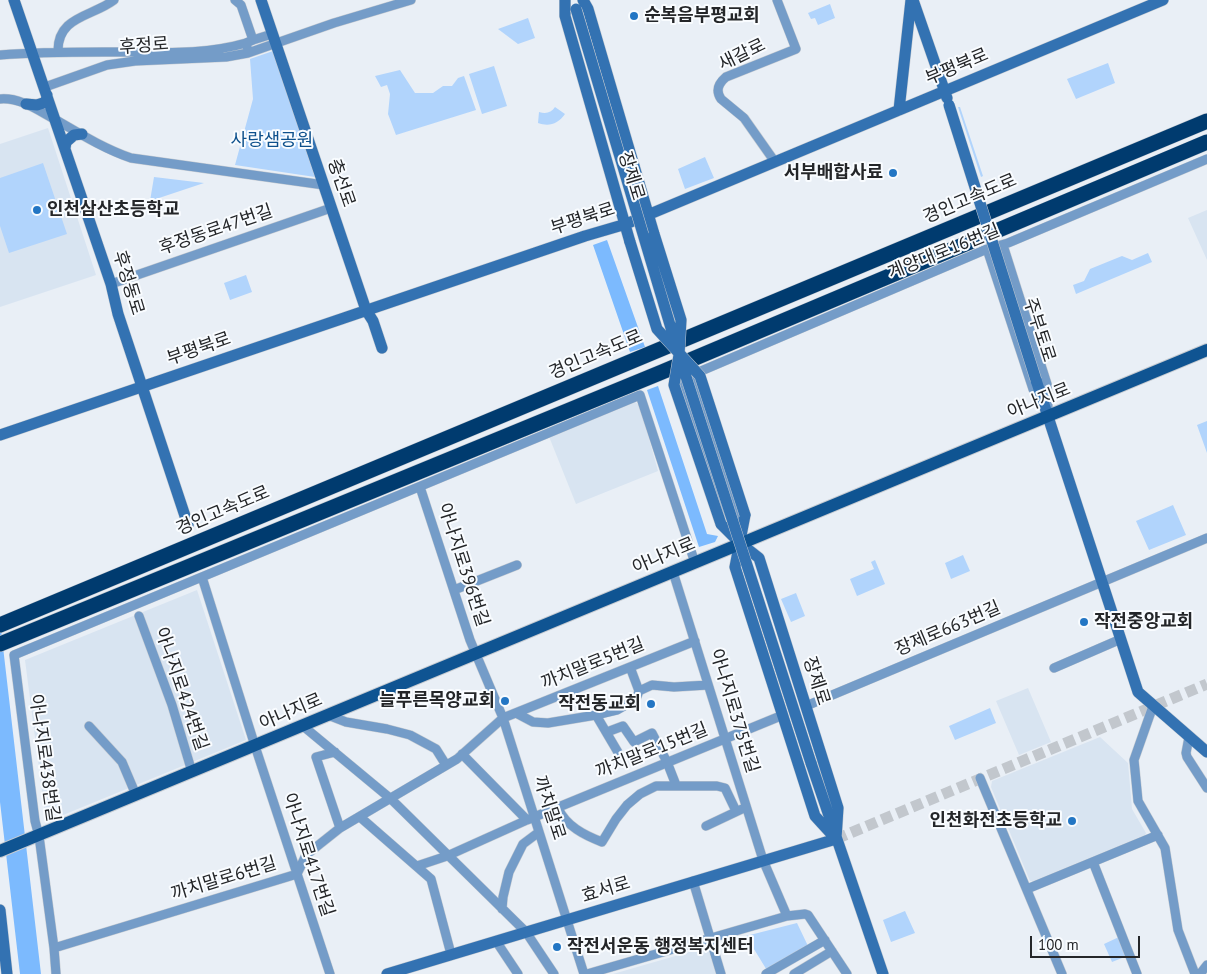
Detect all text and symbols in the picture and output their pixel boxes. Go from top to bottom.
place label: 순복음부평교회 [644,5,760,27]
marker: 순복음부평교회 [628,10,640,22]
street label: 후정로 [118,33,170,59]
street label: 새갈로 [715,34,769,76]
street label: 부평북로 [922,44,992,90]
park label: 사랑샘공원 [231,130,313,152]
street label: 장제로 [613,149,649,203]
street label: 충선로 [323,156,359,210]
place label: 서부배합사료 [784,162,883,184]
marker: 서부배합사료 [887,167,899,179]
street label: 경인고속도로 [920,170,1020,228]
street label: 부평북로 [548,198,618,240]
place label: 인천삼산초등학교 [47,199,179,221]
street label: 후정동로47번길 [156,200,276,260]
marker: 인천삼산초등학교 [31,204,43,216]
street label: 계양대로16번길 [885,220,1003,284]
street label: 후정동로 [108,248,148,318]
street label: 주부토로 [1018,295,1060,365]
street label: 경인고속도로 [546,326,646,384]
street label: 부평북로 [164,328,234,370]
street label: 아나지로 [1004,379,1074,423]
street label: 경인고속도로 [173,482,273,540]
street label: 아나지로396번길 [433,500,493,630]
street label: 아나지로 [629,533,699,579]
street label: 장제로663번길 [892,597,1004,661]
place label: 작전중앙교회 [1094,611,1193,633]
marker: 작전중앙교회 [1078,616,1090,628]
street label: 아나지로424번길 [150,625,212,753]
street label: 까치말로5번길 [538,634,648,694]
street label: 아나지로375번길 [705,646,763,776]
street label: 장제로 [798,654,834,708]
street label: 아나지로 [256,689,326,735]
place label: 늘푸른목양교회 [379,690,495,712]
street label: 아나지로438번길 [24,693,64,823]
place label: 작전동교회 [558,693,641,715]
marker: 늘푸른목양교회 [499,695,511,707]
marker: 작전동교회 [645,698,657,710]
street label: 까치말로15번길 [593,719,711,783]
street label: 까치말로 [528,773,570,843]
street label: 아나지로417번길 [278,790,338,920]
place label: 인천화전초등학교 [930,810,1062,832]
marker: 인천화전초등학교 [1066,815,1078,827]
street label: 까치말로6번길 [169,853,279,905]
street label: 효서로 [579,872,633,908]
scale bar [1032,926,1142,958]
text: 100 m [1038,935,1079,954]
place label: 작전서운동 행정복지센터 [567,936,754,958]
marker: 작전서운동 행정복지센터 [551,941,563,953]

